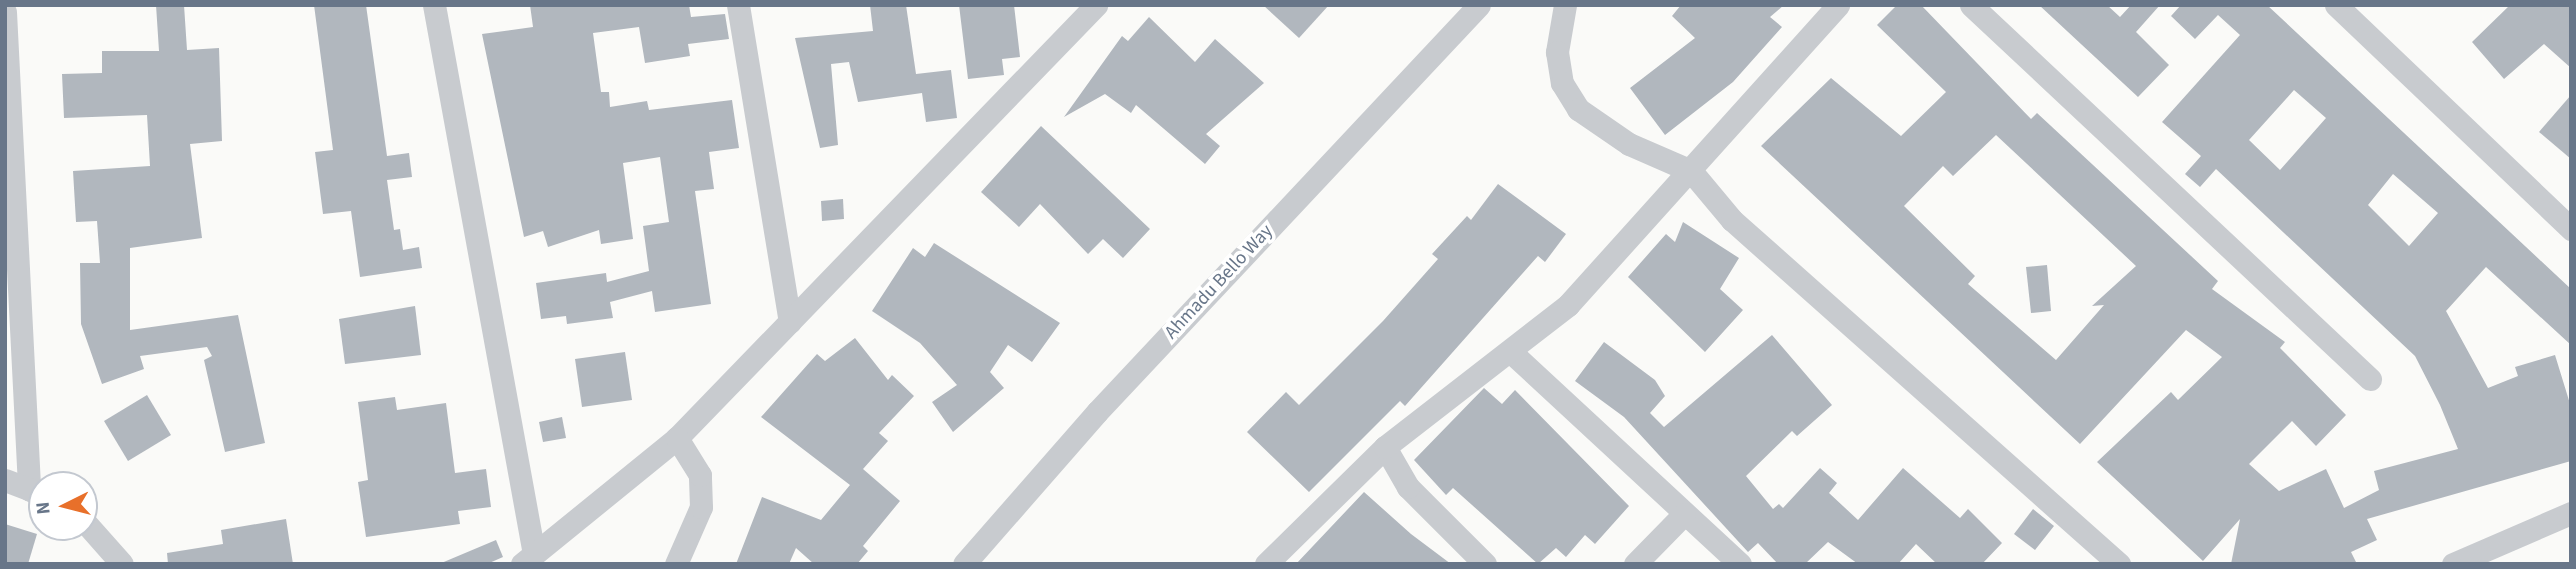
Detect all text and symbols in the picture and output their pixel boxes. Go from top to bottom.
street label: Ahmadu Bello Way [1160,220,1278,344]
north arrow [28,471,98,541]
text: N [30,500,58,516]

